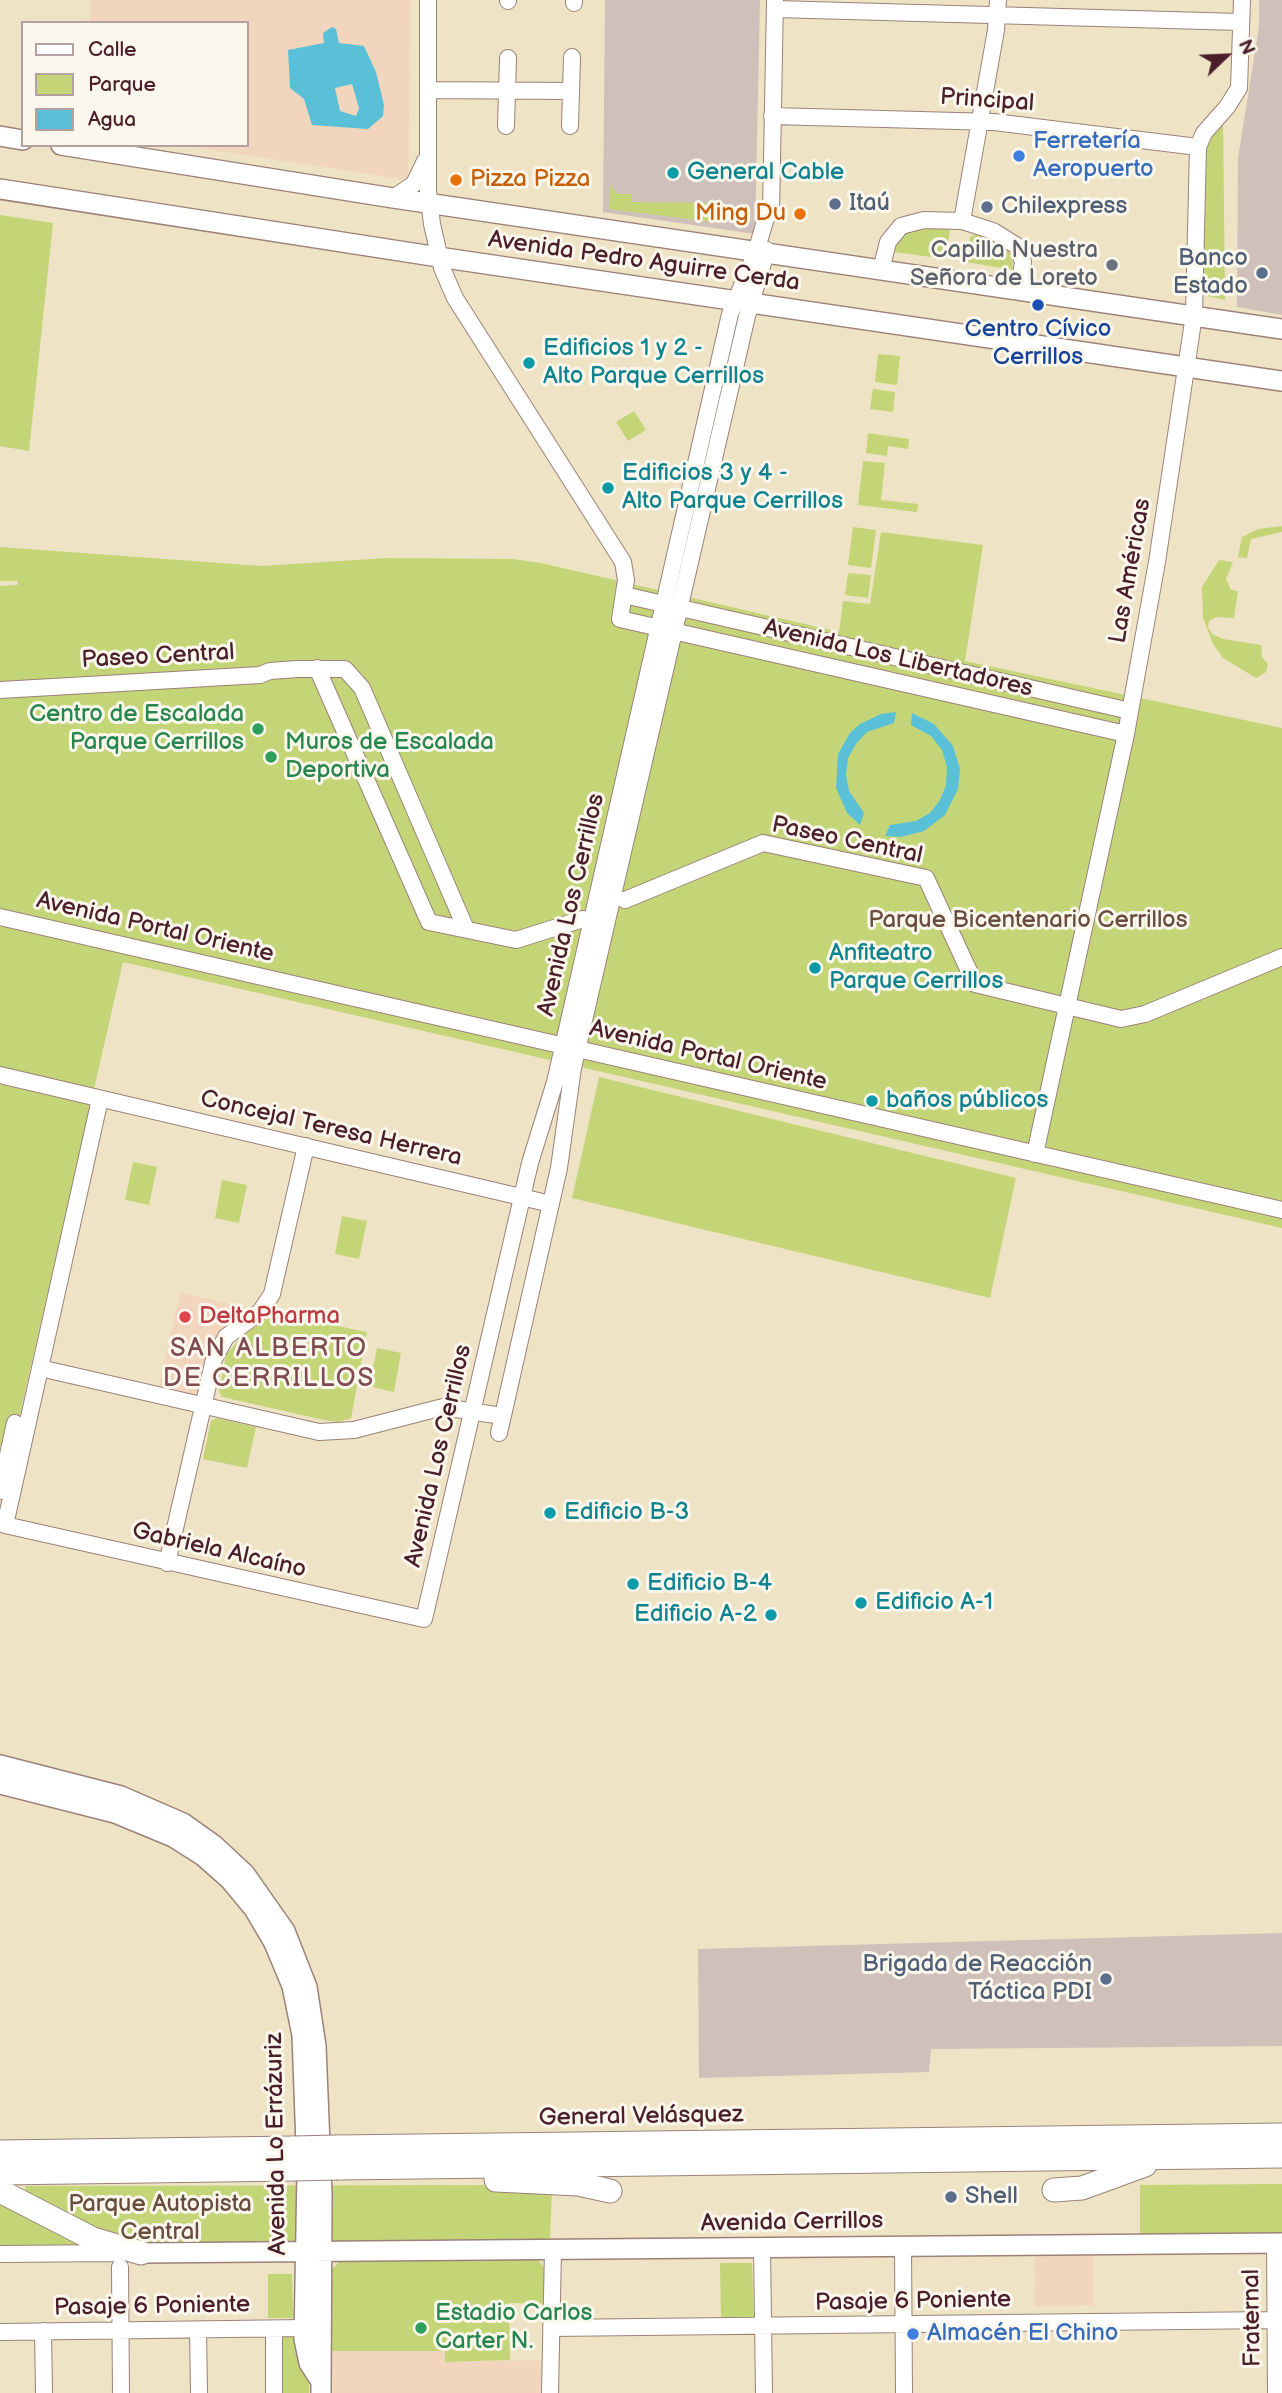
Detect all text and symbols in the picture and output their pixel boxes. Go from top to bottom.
legend [21,21,248,147]
north arrow [1191,21,1261,91]
text: Calle [88,37,137,62]
text: N [1232,37,1259,59]
text: Parque [88,72,156,97]
street label: Principal [939,83,1035,119]
text: Agua [88,107,136,132]
place label: Ferretería Aeropuerto [1033,128,1154,184]
marker: Ferretería Aeropuerto [1011,148,1027,164]
place label: General Cable [687,159,844,187]
marker: General Cable [665,165,681,181]
place label: Pizza Pizza [470,166,590,194]
marker: Pizza Pizza [448,172,464,188]
place label: Itaú [849,190,890,218]
place label: Chilexpress [1001,193,1127,221]
marker: Itaú [827,196,843,212]
marker: Chilexpress [979,199,995,215]
place label: Ming Du [695,200,786,228]
marker: Ming Du [792,206,808,222]
street label: Avenida Pedro Aguirre Cerda [486,226,802,298]
place label: Capilla Nuestra Señora de Loreto [910,237,1098,293]
place label: Banco Estado [1173,245,1248,301]
marker: Capilla Nuestra Señora de Loreto [1104,257,1120,273]
marker: Banco Estado [1254,265,1270,281]
marker: Centro Cívico Cerrillos [1030,297,1046,313]
place label: Centro Cívico Cerrillos [965,316,1111,372]
place label: Edificios 1 y 2 - Alto Parque Cerrillos [543,335,764,391]
marker: Edificios 1 y 2 - Alto Parque Cerrillos [521,355,537,371]
place label: Edificios 3 y 4 - Alto Parque Cerrillos [622,460,843,516]
marker: Edificios 3 y 4 - Alto Parque Cerrillos [600,480,616,496]
street label: Las Américas [1104,496,1158,646]
street label: Avenida Los Libertadores [761,614,1035,704]
street label: Paseo Central [81,639,235,675]
place label: Centro de Escalada Parque Cerrillos [29,701,244,757]
marker: Centro de Escalada Parque Cerrillos [250,721,266,737]
place label: Muros de Escalada Deportiva [285,729,494,785]
marker: Muros de Escalada Deportiva [263,749,279,765]
street label: Avenida Los Cerrillos [532,791,612,1019]
street label: Paseo Central [769,811,925,871]
street label: Avenida Portal Oriente [34,887,276,969]
park label: Parque Bicentenario Cerrillos [868,907,1188,935]
place label: Anfiteatro Parque Cerrillos [829,940,1003,996]
marker: Anfiteatro Parque Cerrillos [807,960,823,976]
street label: Avenida Portal Oriente [587,1015,829,1097]
street label: Concejal Teresa Herrera [197,1085,465,1173]
place label: baños públicos [886,1087,1048,1115]
marker: baños públicos [864,1093,880,1109]
place label: DeltaPharma [199,1303,340,1331]
marker: DeltaPharma [177,1309,193,1325]
district label: SAN ALBERTO DE CERRILLOS [164,1333,374,1394]
street label: Avenida Los Cerrillos [399,1342,479,1570]
place label: Edificio B-3 [564,1499,689,1527]
marker: Edificio B-3 [542,1505,558,1521]
street label: Gabriela Alcaíno [129,1517,309,1585]
place label: Edificio B-4 [647,1570,772,1598]
marker: Edificio B-4 [625,1576,641,1592]
place label: Edificio A-1 [875,1589,993,1617]
marker: Edificio A-1 [853,1595,869,1611]
place label: Edificio A-2 [634,1601,757,1629]
marker: Edificio A-2 [763,1607,779,1623]
place label: Brigada de Reacción Táctica PDI [862,1951,1092,2007]
marker: Brigada de Reacción Táctica PDI [1098,1971,1114,1987]
street label: Avenida Lo Errázuriz [261,2033,293,2255]
street label: General Velásquez [539,2101,743,2133]
place label: Shell [965,2183,1018,2211]
marker: Shell [943,2189,959,2205]
park label: Parque Autopista Central [68,2191,252,2247]
street label: Avenida Cerrillos [700,2207,884,2239]
street label: Fraternal [1238,2269,1268,2367]
street label: Pasaje 6 Poniente [815,2286,1011,2318]
street label: Pasaje 6 Poniente [54,2291,250,2323]
place label: Estadio Carlos Carter N. [435,2300,592,2356]
marker: Estadio Carlos Carter N. [413,2320,429,2336]
place label: Almacén El Chino [927,2320,1118,2348]
marker: Almacén El Chino [905,2326,921,2342]

